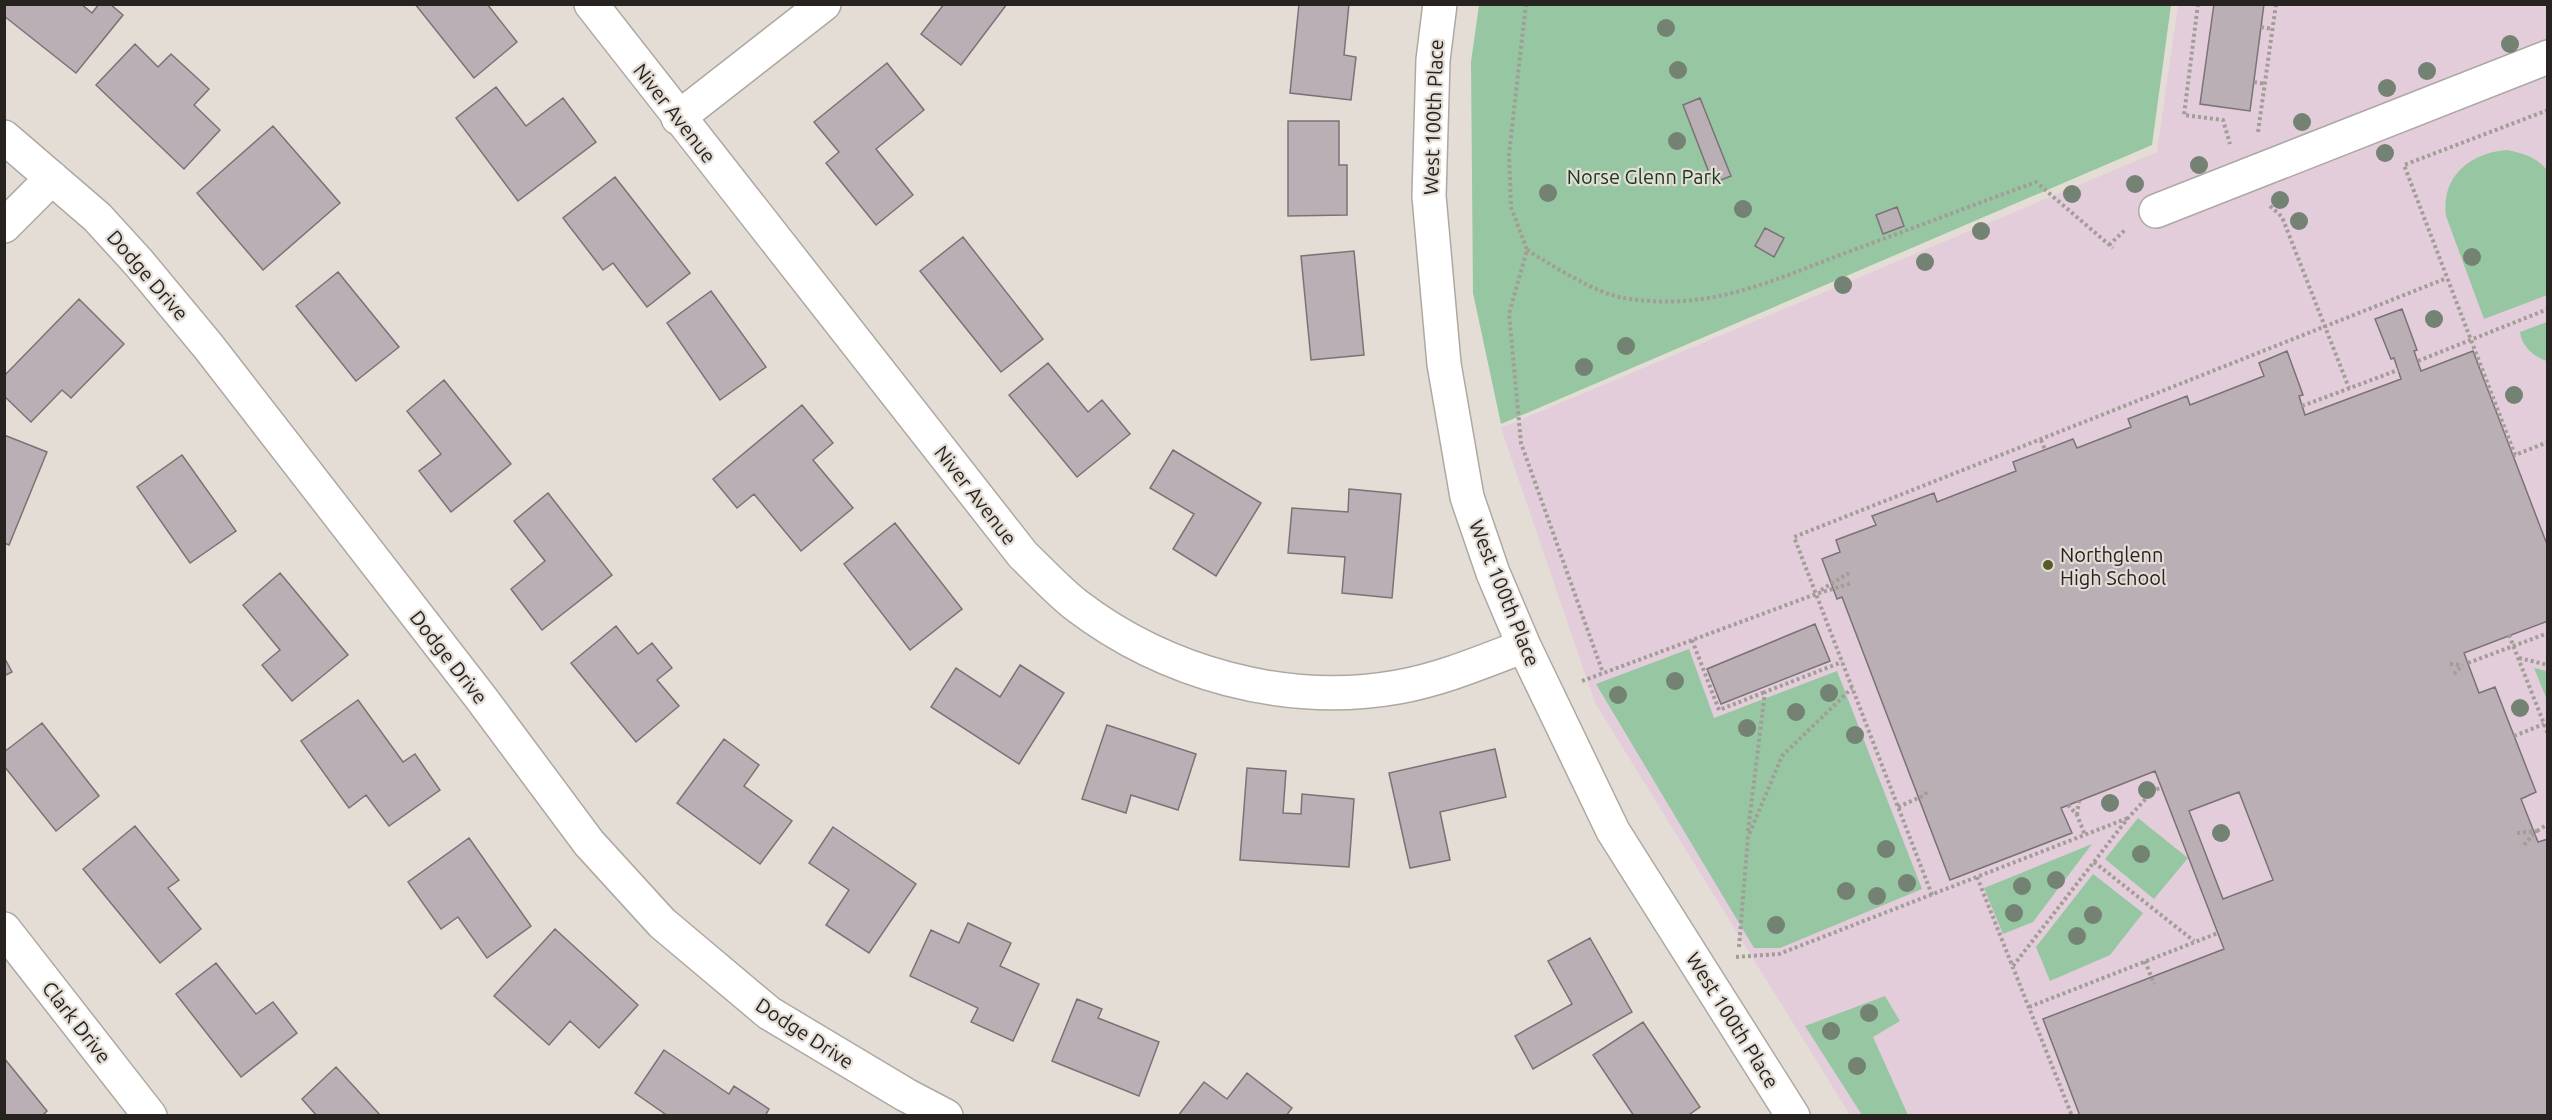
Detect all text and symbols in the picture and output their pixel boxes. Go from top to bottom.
street label: West 100th Place [1419,39,1447,195]
street label: Niver Avenue [629,59,721,167]
park label: Norse Glenn Park [1567,165,1721,188]
street label: Dodge Drive [103,225,193,325]
street label: Niver Avenue [930,441,1022,549]
street label: West 100th Place [1465,516,1545,670]
place label: Northglenn High School [2060,543,2166,589]
marker: Northglenn High School [2041,558,2055,572]
street label: Dodge Drive [405,606,493,708]
street label: West 100th Place [1682,948,1784,1092]
street label: Clark Drive [38,977,116,1067]
street label: Dodge Drive [752,993,858,1073]

